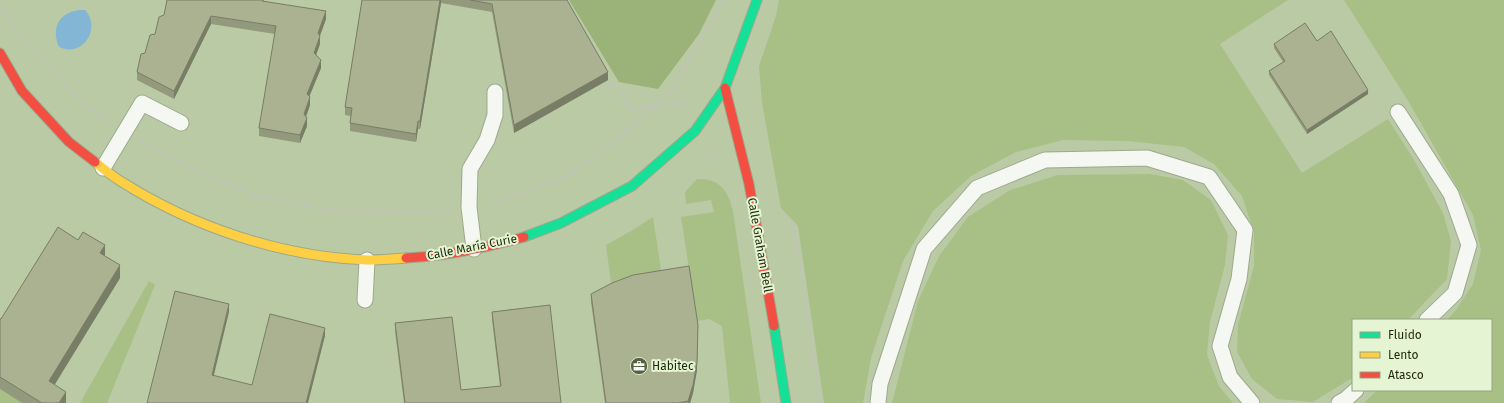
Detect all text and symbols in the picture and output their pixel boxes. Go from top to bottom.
street label: Calle Graham Bell [745,197,775,294]
street label: Calle María Curie [426,231,518,263]
legend [1352,319,1492,391]
text: Fluido [1388,328,1422,342]
text: Lento [1388,348,1418,362]
office icon: Habitec [629,356,649,376]
place label: Habitec [652,359,694,373]
text: Atasco [1388,368,1424,382]

